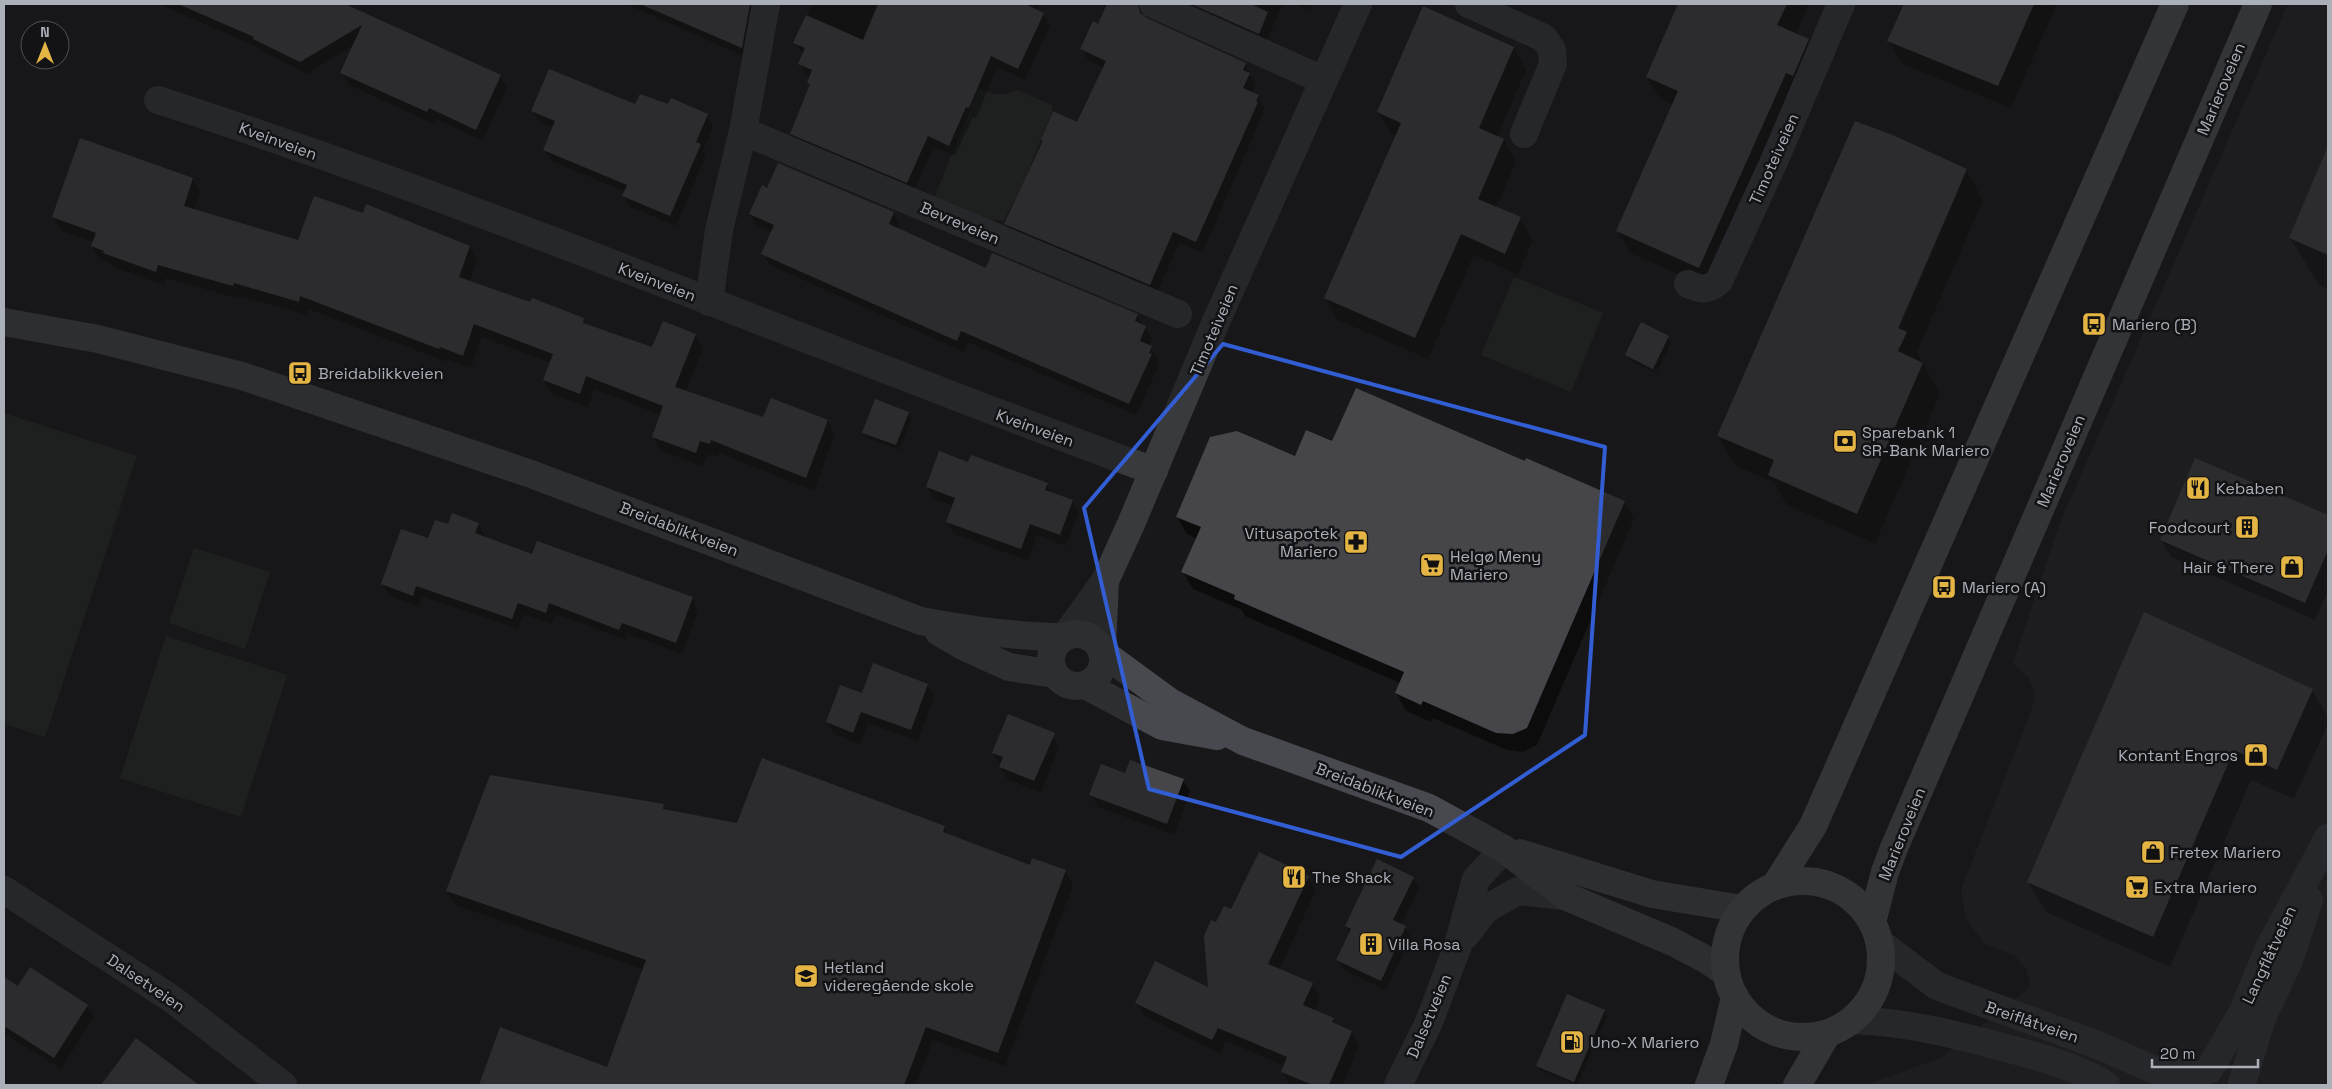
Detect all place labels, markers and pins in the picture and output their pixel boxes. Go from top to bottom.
bus stop icon: Mariero (B) [2081,311,2107,337]
place label: Mariero (B) [2112,314,2197,335]
bus stop icon: Breidablikkveien [287,360,313,386]
place label: Breidablikkveien [318,363,444,384]
place label: Sparebank 1 SR-Bank Mariero [1862,422,1990,461]
bank icon: Sparebank 1 SR-Bank Mariero [1832,428,1858,454]
restaurant icon: Kebaben [2185,475,2211,501]
place label: Kebaben [2216,478,2284,499]
building icon: Foodcourt [2234,514,2260,540]
place label: Foodcourt [2149,517,2230,538]
place label: Vitusapotek Mariero [1244,523,1338,562]
pharmacy icon: Vitusapotek Mariero [1343,529,1369,555]
place label: Helgø Meny Mariero [1450,546,1541,585]
supermarket icon: Helgø Meny Mariero [1419,552,1445,578]
shop icon: Hair & There [2279,554,2305,580]
place label: Hair & There [2183,557,2274,578]
bus stop icon: Mariero (A) [1931,574,1957,600]
place label: Mariero (A) [1962,577,2046,598]
shop icon: Kontant Engros [2243,742,2269,768]
place label: Kontant Engros [2118,745,2238,766]
shop icon: Fretex Mariero [2140,839,2166,865]
place label: Fretex Mariero [2170,842,2281,863]
restaurant icon: The Shack [1281,864,1307,890]
place label: The Shack [1312,867,1392,888]
supermarket icon: Extra Mariero [2124,874,2150,900]
place label: Extra Mariero [2154,877,2257,898]
building icon: Villa Rosa [1358,931,1384,957]
place label: Villa Rosa [1388,934,1461,955]
place label: Hetland videregående skole [824,957,974,996]
school or university icon: Hetland videregående skole [793,963,819,989]
fuel station icon: Uno-X Mariero [1559,1029,1585,1055]
place label: Uno-X Mariero [1590,1032,1699,1053]

